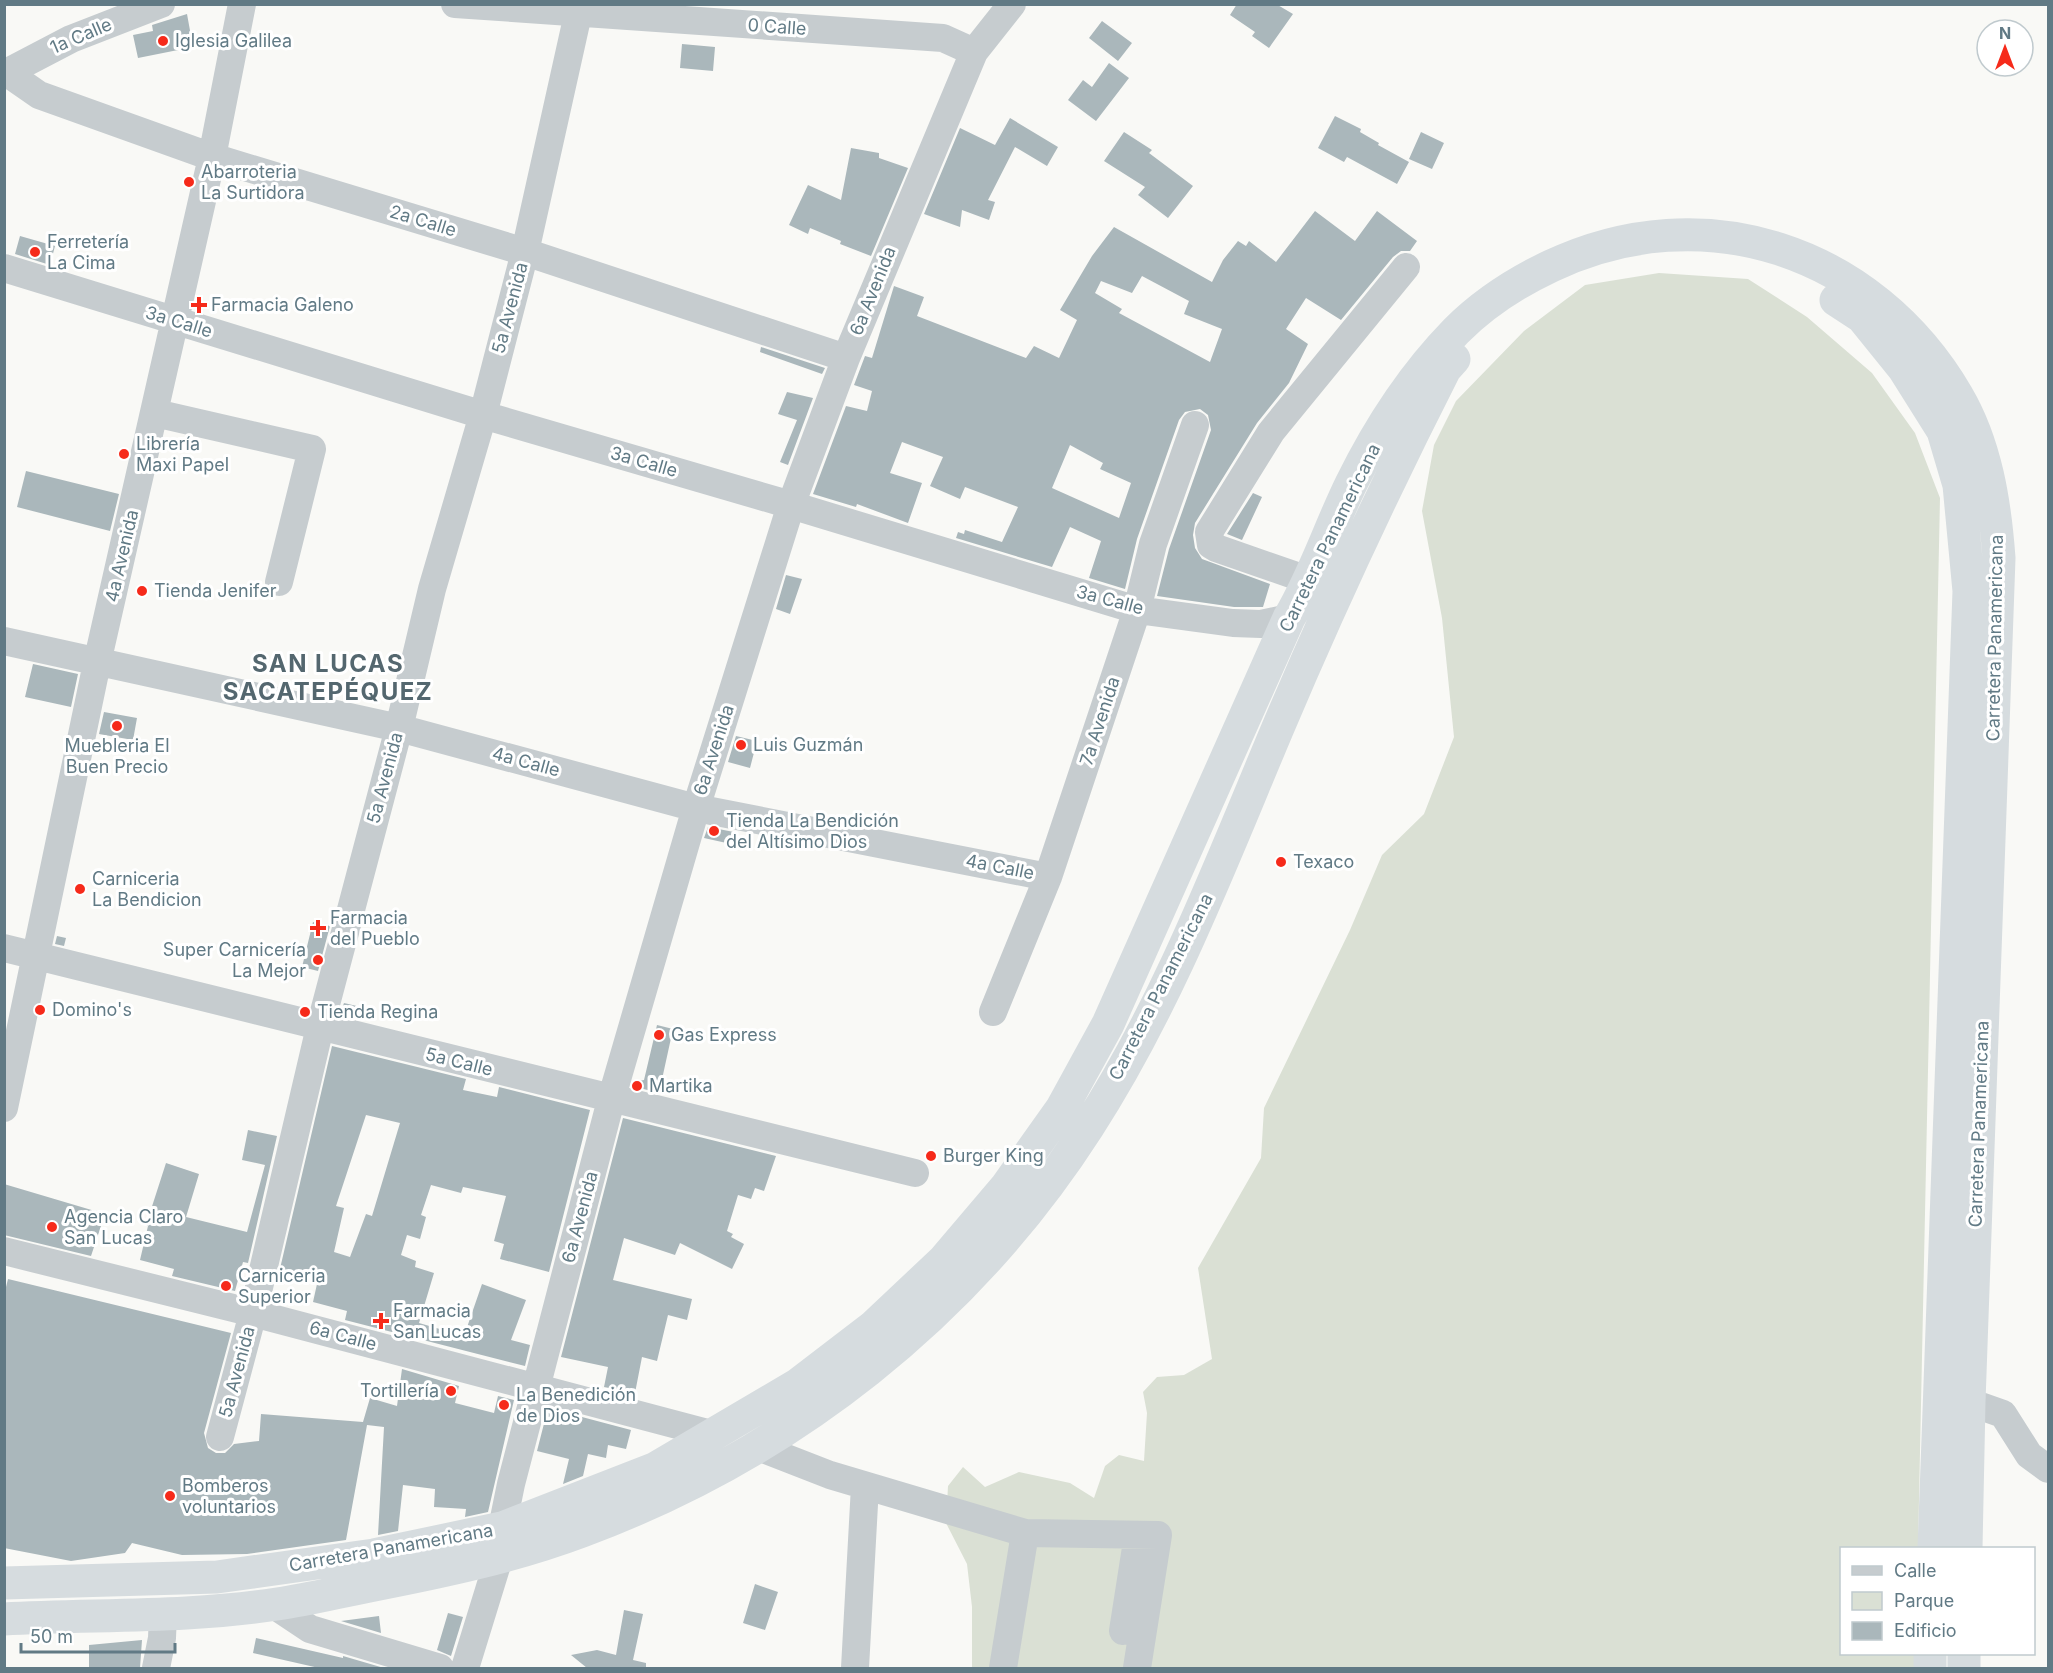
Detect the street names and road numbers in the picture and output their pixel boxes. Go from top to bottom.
street label: 1a Calle [47,13,115,58]
street label: 0 Calle [747,14,807,39]
street label: 2a Calle [387,200,459,241]
street label: 6a Avenida [845,243,900,338]
street label: 5a Avenida [487,260,532,356]
street label: 3a Calle [143,301,215,342]
street label: Carretera Panamericana [1275,440,1384,635]
street label: 3a Calle [608,442,680,481]
street label: 4a Avenida [101,508,142,604]
street label: Carretera Panamericana [1982,534,2007,742]
street label: 3a Calle [1074,580,1146,619]
street label: 7a Avenida [1075,674,1124,768]
street label: 6a Avenida [689,702,738,798]
street label: 5a Avenida [362,730,407,826]
street label: 4a Calle [490,742,562,781]
street label: 4a Calle [964,850,1036,883]
street label: Carretera Panamericana [1104,890,1217,1084]
street label: Carretera Panamericana [1964,1020,1993,1228]
street label: 5a Calle [423,1043,495,1080]
street label: 6a Avenida [557,1169,602,1265]
street label: 6a Calle [307,1316,379,1355]
street label: 5a Avenida [214,1324,259,1420]
street label: Carretera Panamericana [287,1519,495,1576]

